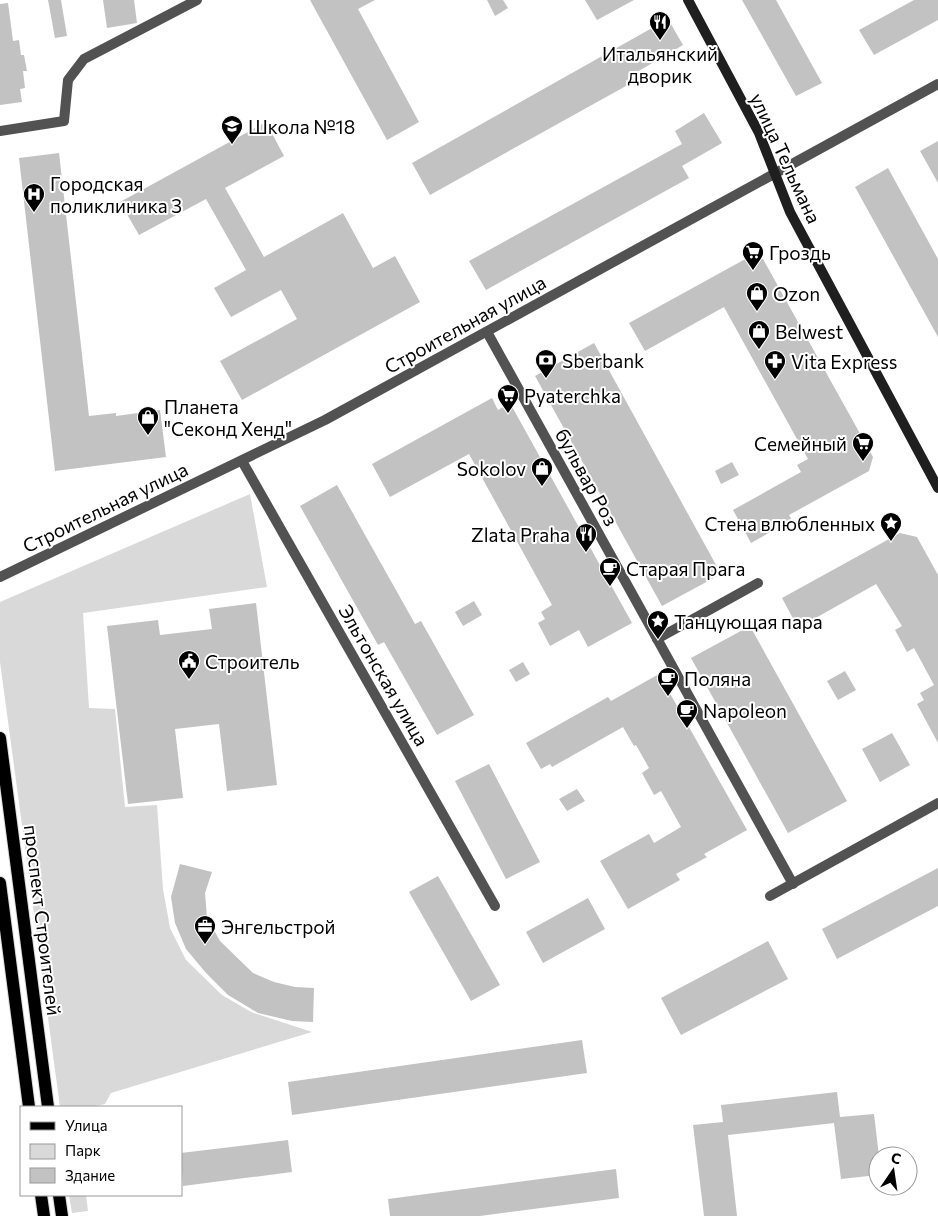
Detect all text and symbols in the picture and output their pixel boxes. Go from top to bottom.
restaurant icon: Итальянский дворик [648,10,672,41]
place label: Итальянский дворик [602,42,718,87]
street label: улица Тельмана [746,89,826,227]
school or university icon: Школа №18 [220,114,244,145]
place label: Школа №18 [248,115,355,138]
place label: Городская поликлиника 3 [50,172,182,217]
hospital icon: Городская поликлиника 3 [22,182,46,213]
supermarket icon: Гроздь [741,240,765,271]
place label: Гроздь [769,241,831,264]
street label: Строительная улица [380,270,550,378]
shop icon: Ozon [745,281,769,312]
place label: Ozon [773,282,820,305]
shop icon: Belwest [747,319,771,350]
place label: Belwest [775,320,844,343]
bank icon: Sberbank [534,348,558,379]
place label: Sberbank [562,349,644,372]
pharmacy icon: Vita Express [763,349,787,380]
place label: Vita Express [791,350,897,373]
supermarket icon: Pyaterchka [496,383,520,414]
place label: Pyaterchka [524,384,621,407]
place label: Планета "Секонд Хенд" [164,395,292,440]
shop icon: Планета "Секонд Хенд" [136,405,160,436]
street label: бульвар Роз [551,424,623,530]
supermarket icon: Семейный [851,431,875,462]
place label: Семейный [754,432,847,455]
shop icon: Sokolov [530,456,554,487]
street label: Строительная улица [19,457,191,557]
place label: Sokolov [457,457,526,480]
place icon: Стена влюбленных [879,511,903,542]
place label: Стена влюбленных [705,512,875,535]
restaurant icon: Zlata Praha [574,522,598,553]
place label: Zlata Praha [471,523,570,546]
cafe icon: Старая Прага [598,556,622,587]
place label: Старая Прага [626,557,745,580]
street label: Эльтонская улица [334,600,434,750]
place icon: Танцующая пара [646,609,670,640]
place label: Танцующая пара [674,610,823,633]
public building icon: Строитель [177,649,201,680]
place label: Строитель [205,650,300,673]
cafe icon: Поляна [656,666,680,697]
place label: Поляна [684,667,751,690]
cafe icon: Napoleon [675,698,699,729]
place label: Napoleon [703,699,787,722]
street label: проспект Строителей [20,823,66,1017]
office icon: Энгельстрой [193,914,217,945]
place label: Энгельстрой [221,915,336,938]
legend [20,1106,182,1196]
text: Улица [65,1116,107,1134]
text: Парк [65,1141,101,1159]
north arrow [868,1146,918,1196]
text: С [889,1148,903,1167]
text: Здание [65,1166,115,1184]

